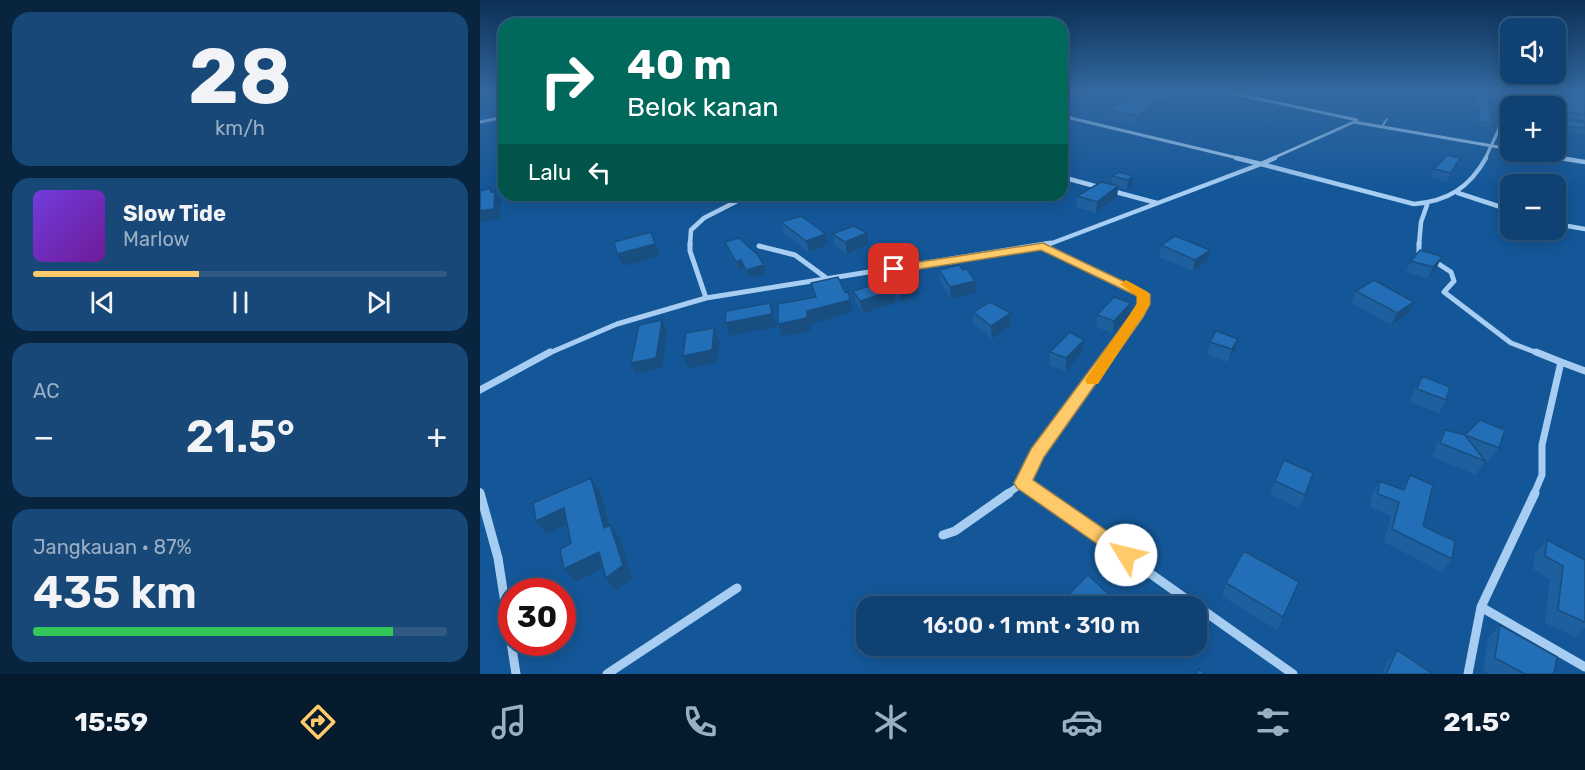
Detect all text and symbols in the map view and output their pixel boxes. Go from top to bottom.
map controls [1500,18,1566,240]
button: sound [1500,18,1566,84]
text: 28 [188,30,292,123]
text: 40 m [627,40,732,90]
icon: right [528,42,606,120]
text: Belok kanan [627,91,779,123]
button: + [1500,96,1566,162]
text: km/h [215,116,265,140]
icon: left [583,156,616,189]
text: Lalu [528,159,571,186]
button: − [1500,174,1566,240]
text: Slow Tide [123,200,226,227]
text: Marlow [123,227,190,251]
pin [868,243,919,294]
icon: arrive [877,252,910,285]
icon: previous [86,286,119,319]
icon: pause [224,286,257,319]
icon: next [362,286,395,319]
text: AC [33,379,59,403]
text: 21.5° [186,410,295,463]
text: − [33,417,54,456]
text: + [426,417,447,456]
position arrow [1094,523,1158,587]
text: Jangkauan · 87% [33,535,192,559]
text: 435 km [33,566,197,619]
speed limit sign: 30 [498,578,576,656]
text: 16:00 · 1 mnt · 310 m [923,612,1140,639]
icon: directions [297,701,339,743]
icon: music [488,701,530,743]
icon: phone [679,701,721,743]
icon: climate [870,701,912,743]
icon: car [1061,701,1103,743]
icon: filters [1252,701,1294,743]
text: 15:59 [75,706,148,738]
text: 21.5° [1443,706,1510,738]

